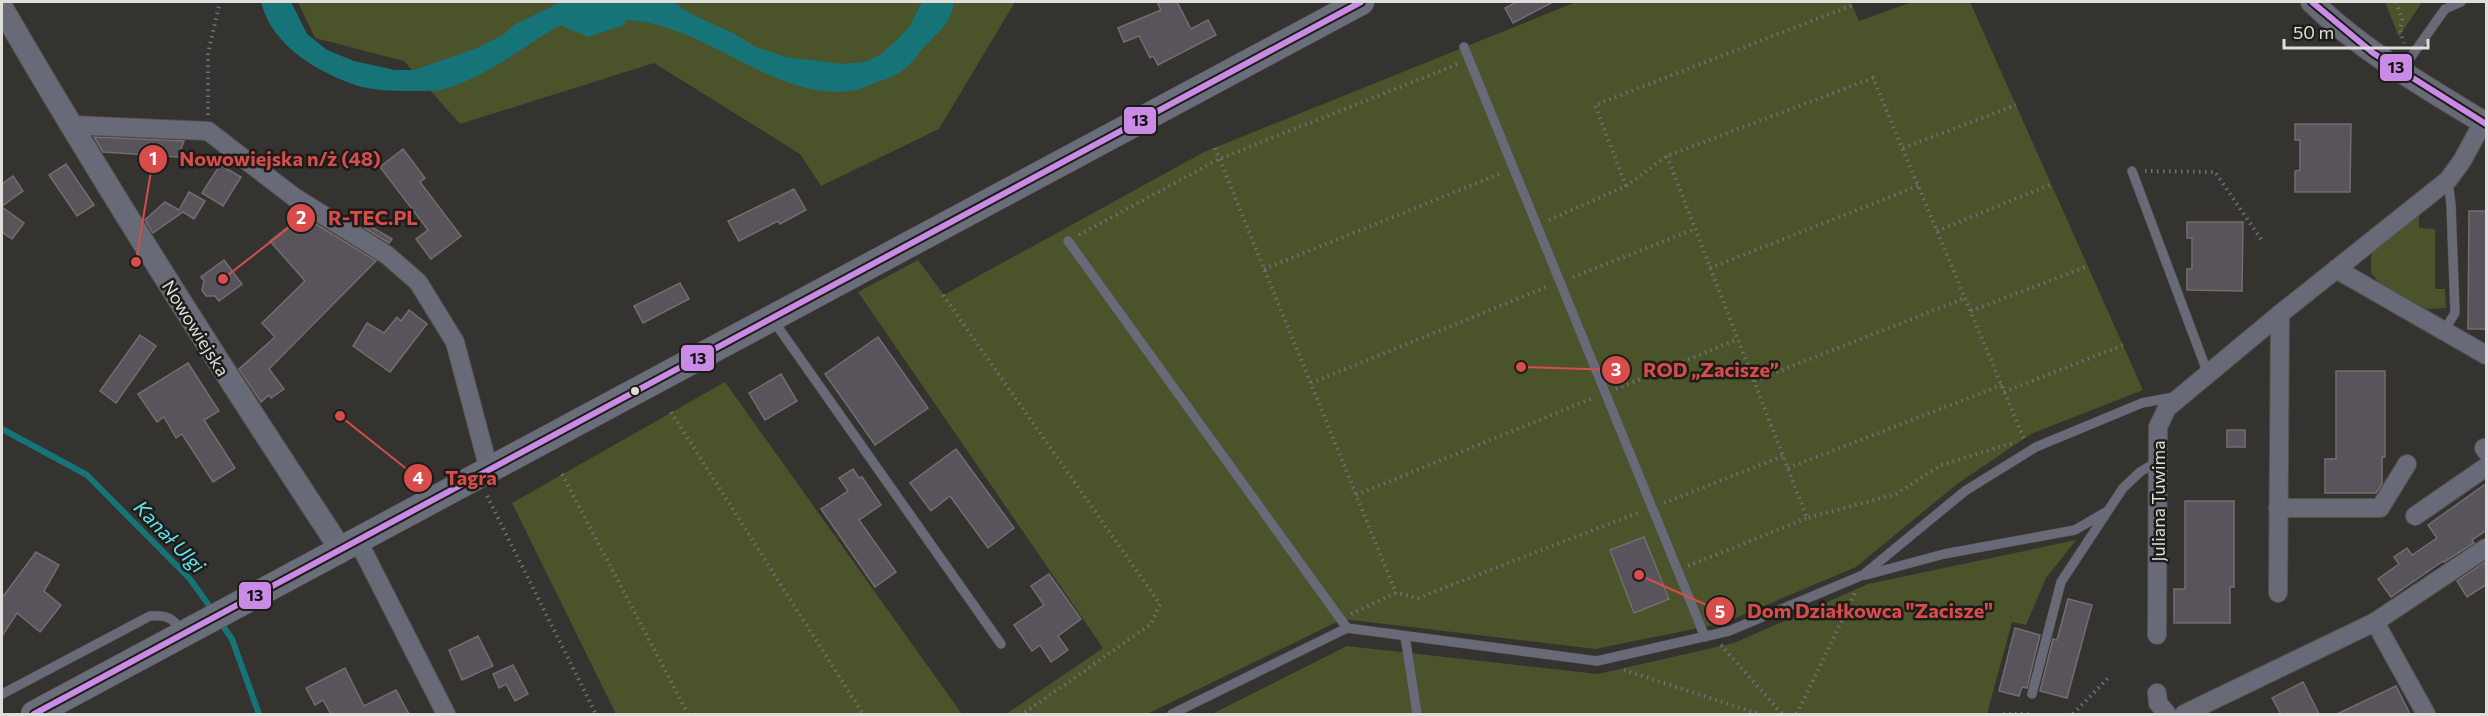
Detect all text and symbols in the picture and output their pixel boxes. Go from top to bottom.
scale bar [2284,12,2428,50]
text: 50 m [2293,21,2334,43]
line badge: 13 [2379,53,2413,82]
text: 13 [2388,57,2404,76]
line badge: 13 [1123,106,1157,135]
text: 13 [1132,110,1148,129]
callout: Nowowiejska n/ż (48) [138,140,393,178]
text: Nowowiejska n/ż (48) [179,146,381,170]
text: 1 [149,147,157,169]
callout: R-TEC.PL [286,199,430,237]
text: R-TEC.PL [328,205,418,229]
text: 2 [296,206,306,228]
street label: Nowowiejska [158,276,234,380]
line badge: 13 [680,344,715,372]
text: 13 [690,348,706,367]
callout: ROD „Zacisze” [1601,351,1791,389]
text: ROD „Zacisze” [1643,357,1779,381]
text: 3 [1611,358,1621,380]
unlabelled marker [629,385,641,397]
street label: Juliana Tuwima [2147,440,2169,562]
callout: Tagra [403,459,508,497]
text: Tagra [445,465,497,489]
text: 4 [412,466,424,488]
water label: Kanał Ulgi [130,495,211,578]
line badge: 13 [238,581,272,610]
text: 13 [247,585,263,604]
callout: Dom Działkowca "Zacisze" [1705,592,2005,630]
text: Dom Działkowca "Zacisze" [1747,598,1993,622]
text: 5 [1715,600,1725,622]

